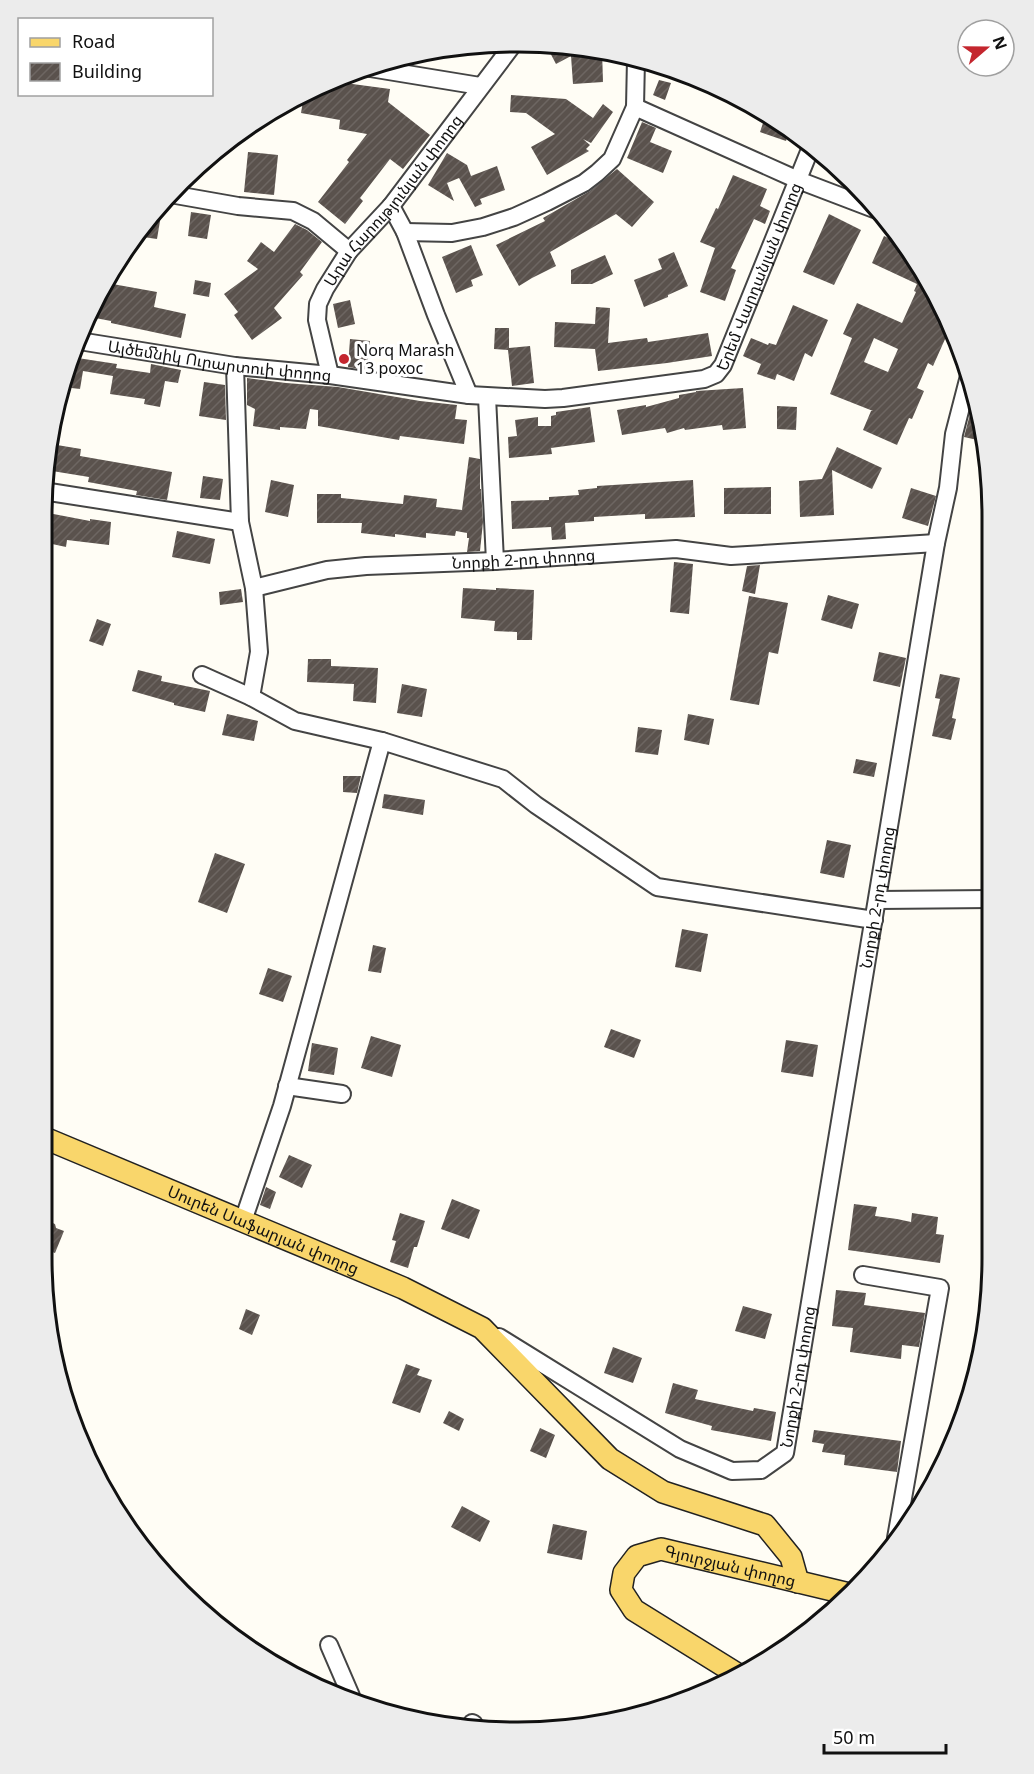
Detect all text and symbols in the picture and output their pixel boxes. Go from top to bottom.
legend [18,18,213,96]
north arrow [956,18,1016,78]
text: Road [72,29,115,53]
text: N [988,33,1013,53]
text: Building [72,59,142,83]
street label: Արա Հարությունյան փողոց [318,110,467,291]
street label: Երեմ Վարդանյան փողոց [711,179,807,374]
street label: Այծեմնիկ Ուրարտուի փողոց [106,335,332,386]
place label: Norq Marash 13 poxoc [356,339,454,379]
marker: Norq Marash 13 poxoc [337,352,351,366]
street label: Նորքի 2-րդ փողոց [451,543,596,574]
street label: Նորքի 2-րդ փողոց [855,825,900,970]
street label: Սուրեն Սաֆարյան փողոց [164,1180,362,1279]
street label: Նորքի 2-րդ փողոց [775,1304,820,1449]
street label: Գյուրջյան փողոց [662,1539,798,1592]
scale bar [824,1717,946,1755]
text: 50 m [833,1725,875,1749]

